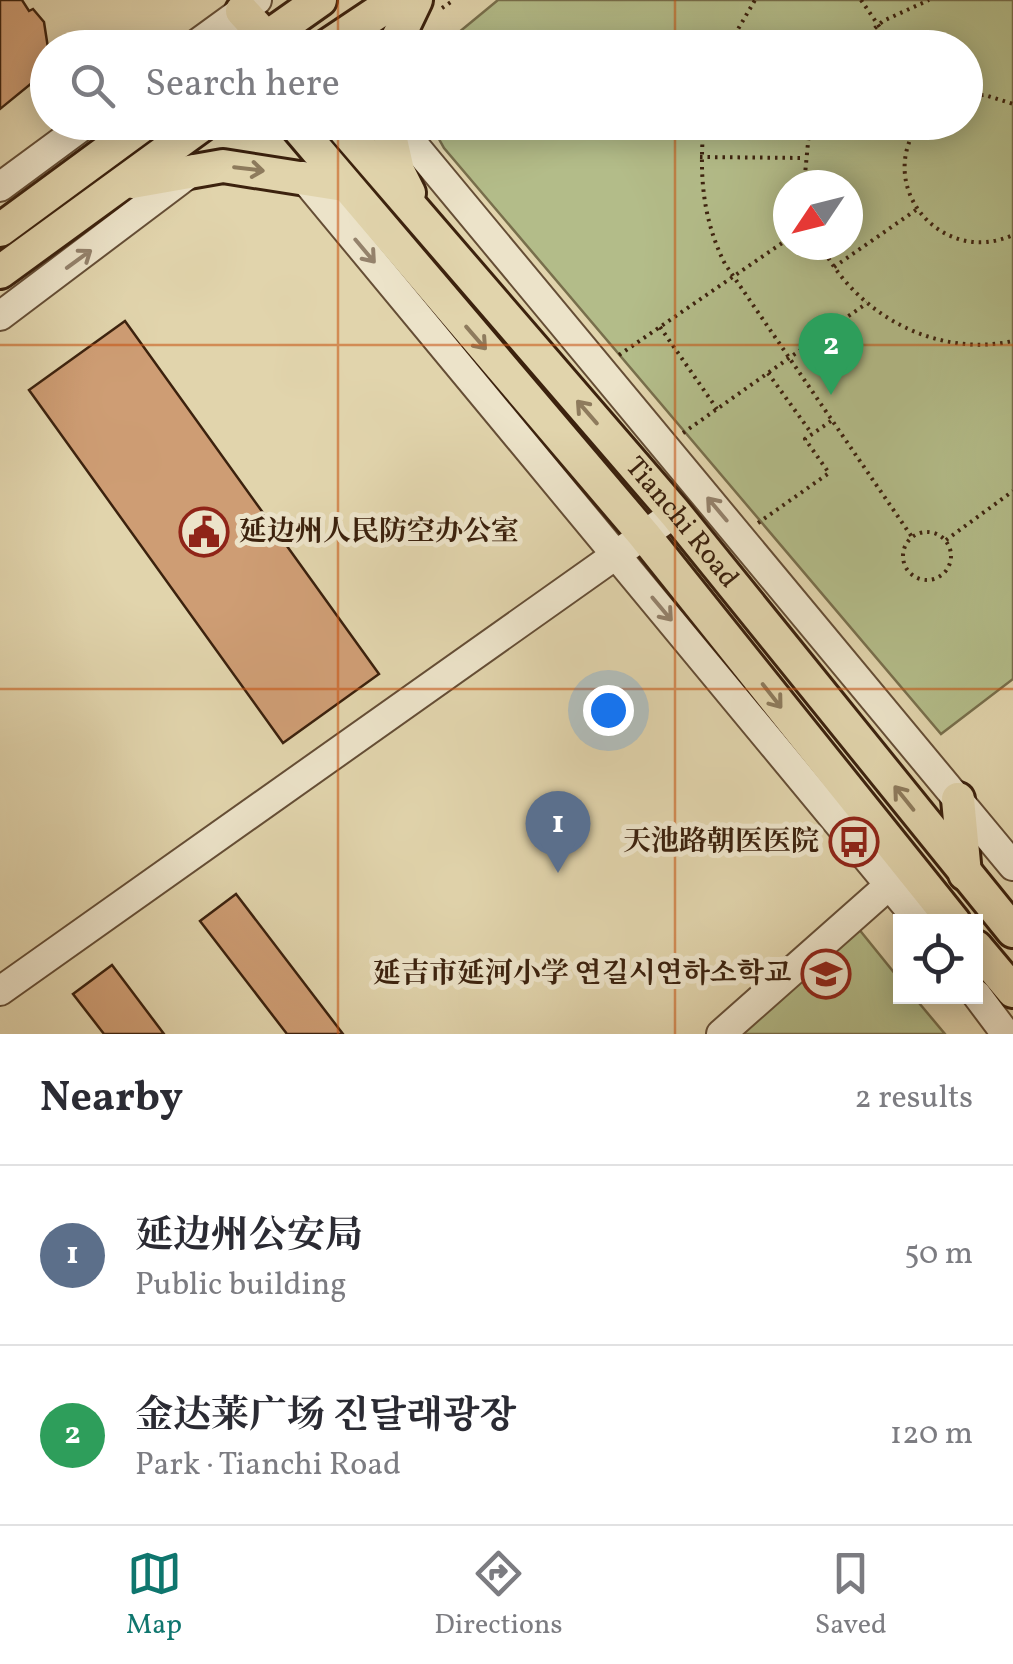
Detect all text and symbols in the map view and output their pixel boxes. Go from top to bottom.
search box [30,30,983,140]
icon: search [65,58,120,113]
text: Search here [145,59,340,112]
one-way arrow [232,160,264,178]
north arrow [773,170,863,260]
one-way arrow [353,238,375,264]
one-way arrow [65,248,92,269]
pin: 2 [798,312,864,395]
one-way arrow [464,325,486,351]
one-way arrow [577,399,599,425]
street label: Tianchi Road [616,449,748,597]
one-way arrow [706,496,728,522]
public building icon: 延边州人民防空办公室 [178,506,230,558]
place label: 延边州人民防空办公室 [239,513,519,552]
one-way arrow [650,596,672,622]
one-way arrow [761,683,783,709]
your location [583,685,634,736]
one-way arrow [893,786,915,812]
pin: 1 [526,790,590,873]
bus stop icon: 天池路朝医医院 [828,816,880,868]
place label: 天池路朝医医院 [623,823,819,862]
map controls [893,914,983,1004]
button: locate [893,914,983,1004]
school or university icon: 延吉市延河小学 연길시연하소학교 [800,948,852,1000]
place label: 延吉市延河小学 연길시연하소학교 [373,955,791,994]
text: Nearby [40,1070,183,1129]
text: 2 results [855,1077,973,1121]
text: 延边州公安局 [135,1211,363,1264]
text: 1 [66,1233,79,1277]
text: 50 m [904,1233,973,1277]
text: Public building [135,1264,347,1308]
text: 金达莱广场 진달래광장 [135,1391,516,1444]
text: 2 [64,1413,81,1457]
text: 120 m [890,1413,973,1457]
text: Park · Tianchi Road [135,1444,401,1488]
tab: Map [126,1546,182,1645]
tab: Directions [434,1546,563,1645]
tab: Saved [815,1546,887,1645]

